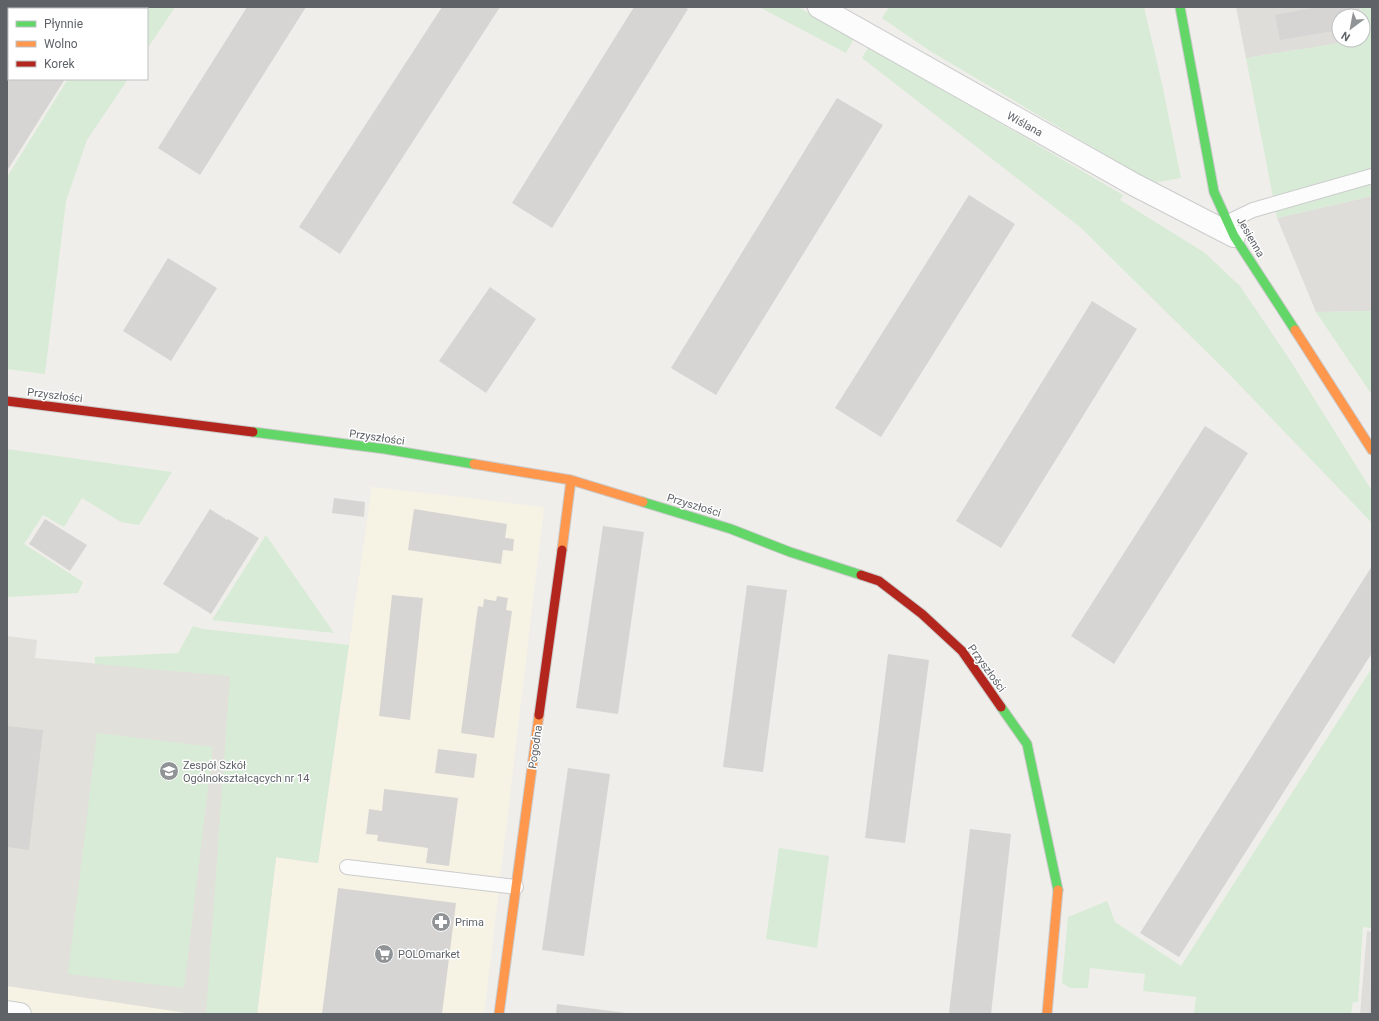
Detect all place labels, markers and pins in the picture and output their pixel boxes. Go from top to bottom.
place label: Zespół Szkół Ogólnokształcących nr 14 [183,759,309,785]
school or university icon: Zespół Szkół Ogólnokształcących nr 14 [158,760,180,782]
pharmacy icon: Prima [430,911,452,933]
place label: Prima [455,916,484,929]
supermarket icon: POLOmarket [373,943,395,965]
place label: POLOmarket [398,948,460,961]

